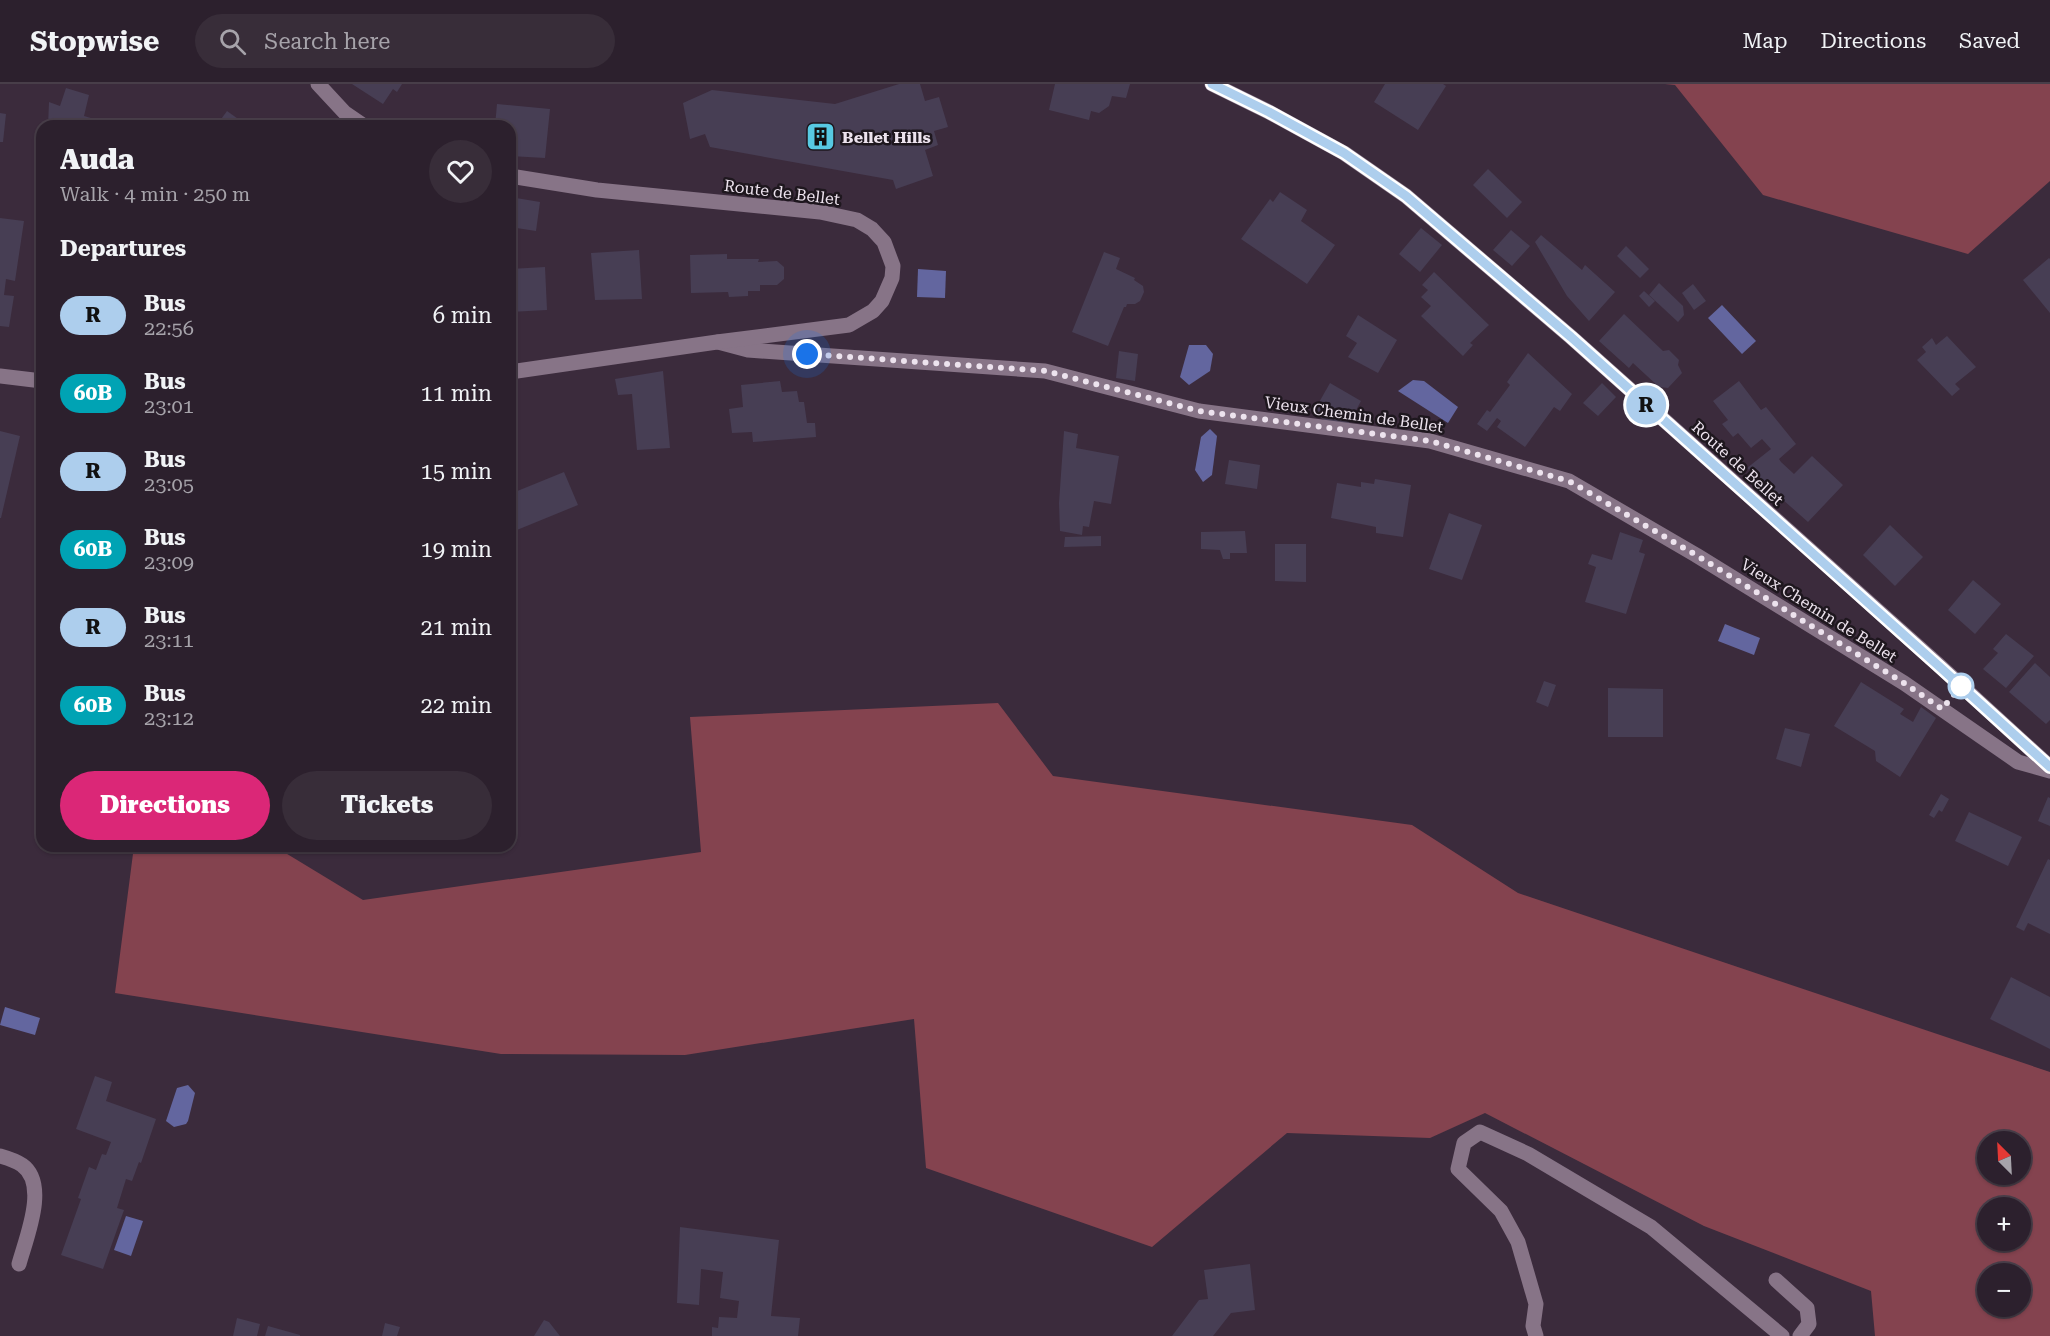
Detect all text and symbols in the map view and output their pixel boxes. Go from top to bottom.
search box [195,14,615,68]
text: Stopwise [30,25,159,58]
icon: search [216,25,249,58]
text: Search here [264,29,390,54]
text: Map [1743,29,1787,53]
text: Directions [1820,29,1926,53]
text: Saved [1959,29,2020,53]
building icon: Bellet Hills [805,121,837,153]
place label: Bellet Hills [842,128,931,147]
button: heart [429,140,492,203]
text: Auda [60,143,134,176]
street label: Route de Bellet [723,176,841,209]
text: Walk · 4 min · 250 m [60,182,250,206]
text: Departures [60,236,186,261]
text: Bus [144,291,186,316]
text: R [85,303,101,327]
text: 6 min [433,303,492,328]
text: 22:56 [144,316,194,340]
your location [792,339,822,369]
text: Bus [144,369,186,394]
text: 60B [74,381,112,405]
text: 11 min [421,381,492,406]
line badge: R [1626,386,1666,424]
street label: Vieux Chemin de Bellet [1263,393,1445,436]
text: R [1638,393,1654,417]
text: 23:01 [144,394,194,418]
street label: Route de Bellet [1688,417,1787,509]
text: Bus [144,447,186,472]
text: R [85,459,101,483]
text: 15 min [421,459,492,484]
text: 23:05 [144,472,194,496]
text: Bus [144,525,186,550]
text: 60B [74,537,112,561]
text: 19 min [421,537,492,562]
text: 23:09 [144,550,194,574]
street label: Vieux Chemin de Bellet [1737,555,1900,666]
text: Bus [144,603,186,628]
text: R [85,615,101,639]
text: 21 min [421,615,492,640]
text: 23:11 [144,628,194,652]
unlabelled marker [1948,673,1974,699]
text: Bus [144,681,186,706]
text: 60B [74,693,112,717]
text: 22 min [421,693,492,718]
text: 23:12 [144,706,194,730]
button: Directions [60,771,270,840]
button: Tickets [282,771,492,840]
north arrow [1977,1131,2031,1185]
map controls [1977,1131,2031,1317]
button: + [1977,1197,2031,1251]
button: − [1977,1263,2031,1317]

